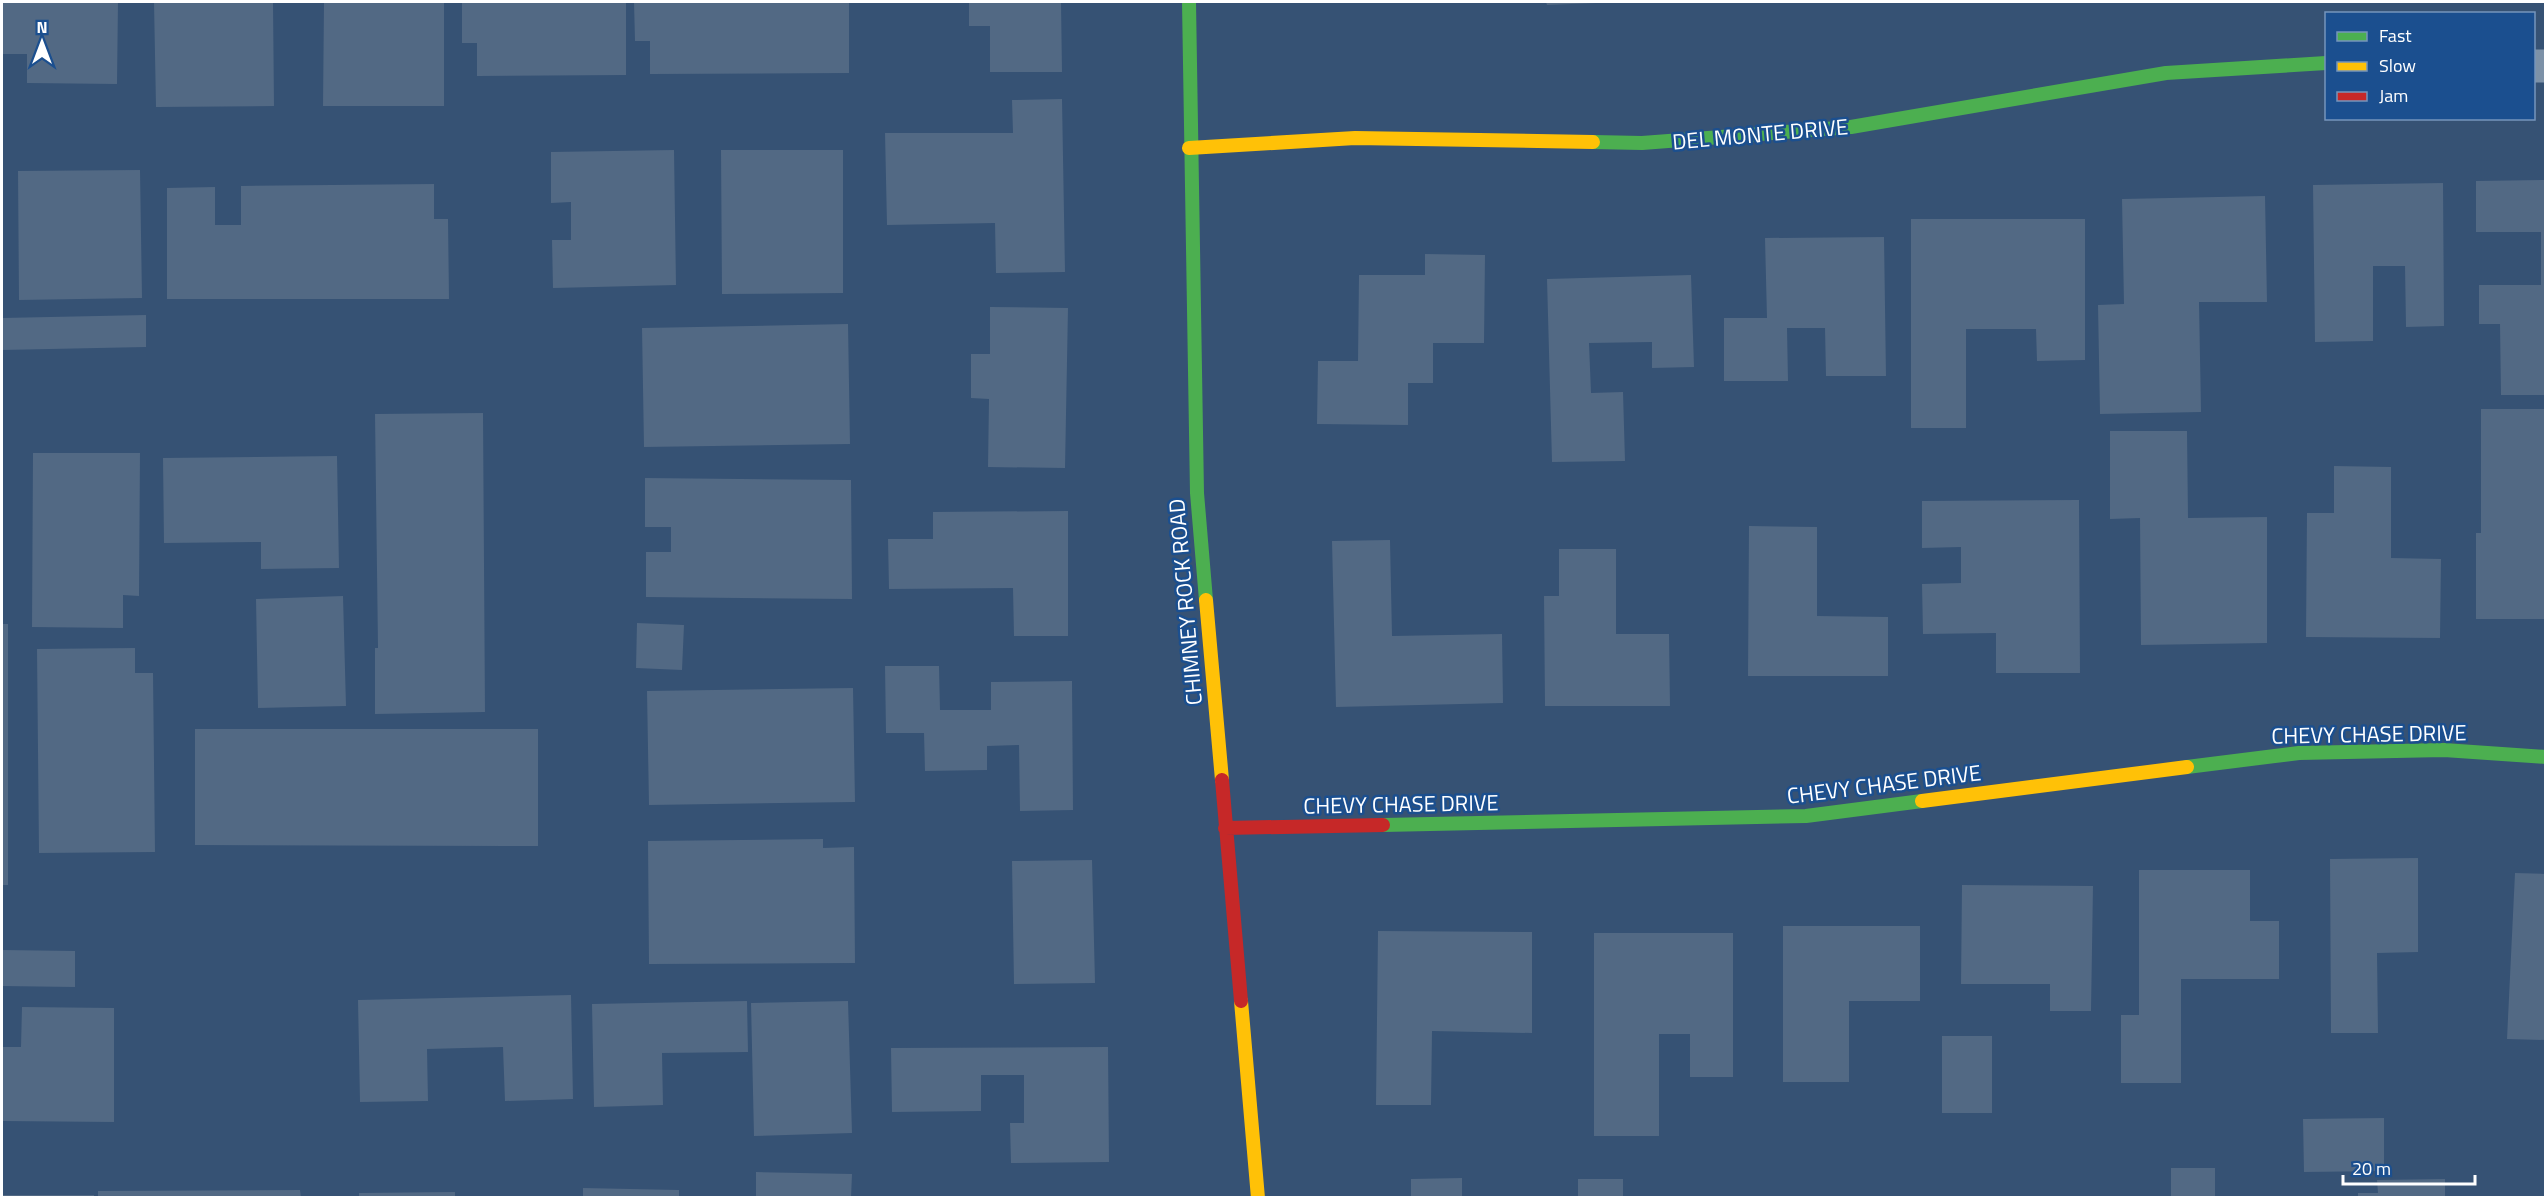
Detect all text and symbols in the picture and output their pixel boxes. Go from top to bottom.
north arrow [12,12,72,72]
legend [2325,12,2535,120]
text: N [36,15,48,39]
text: Fast [2379,22,2412,49]
text: Slow [2379,52,2416,79]
text: Jam [2379,82,2408,109]
street label: DEL MONTE DRIVE [1671,109,1849,159]
street label: CHIMNEY ROCK ROAD [1159,497,1211,707]
street label: CHEVY CHASE DRIVE [2271,715,2467,753]
street label: CHEVY CHASE DRIVE [1785,755,1983,813]
street label: CHEVY CHASE DRIVE [1303,785,1499,823]
scale bar [2343,1148,2475,1186]
text: 20 m [2352,1155,2391,1182]

